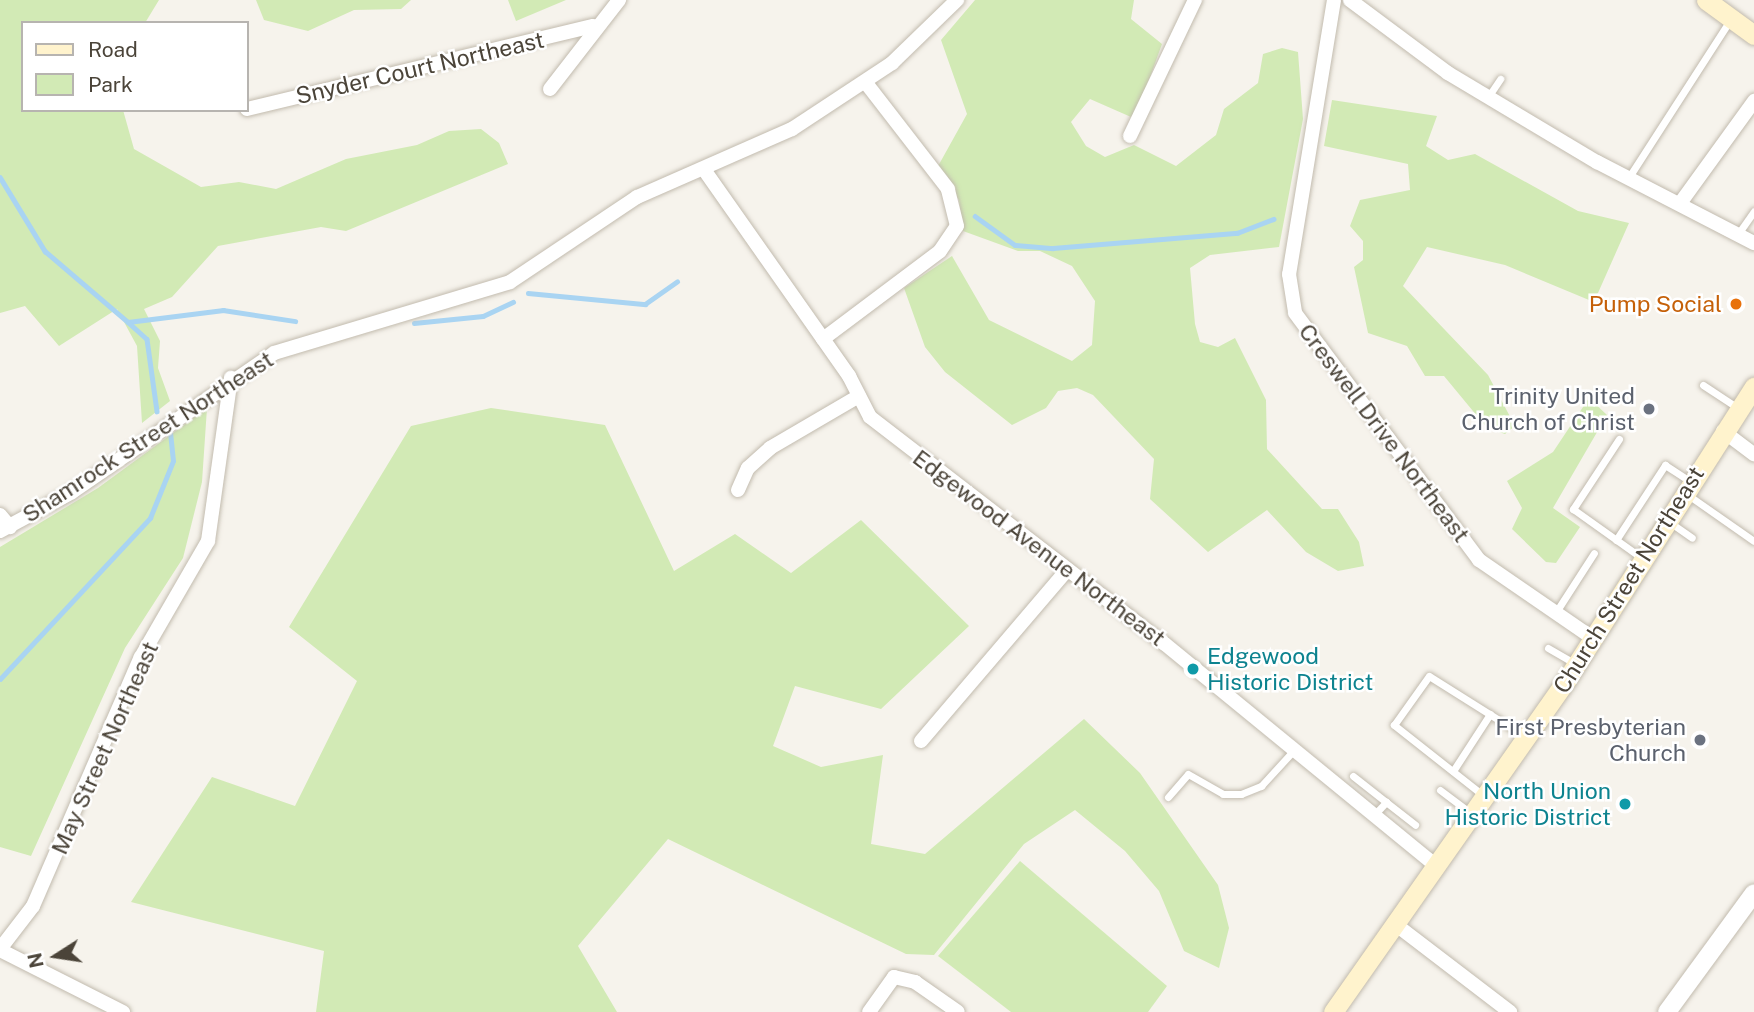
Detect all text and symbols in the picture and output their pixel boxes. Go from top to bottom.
legend [21,21,248,112]
street label: Snyder Court Northeast [293,26,547,110]
text: Road [88,37,138,62]
text: Park [88,72,133,97]
place label: Pump Social [1589,290,1722,318]
marker: Pump Social [1728,296,1744,312]
street label: Creswell Drive Northeast [1293,318,1475,548]
street label: Shamrock Street Northeast [17,345,279,529]
place label: Trinity United Church of Christ [1461,382,1635,436]
marker: Trinity United Church of Christ [1641,401,1657,417]
street label: Edgewood Avenue Northeast [907,444,1171,652]
street label: Church Street Northeast [1548,461,1710,699]
street label: May Street Northeast [46,637,164,859]
place label: Edgewood Historic District [1207,642,1374,696]
marker: Edgewood Historic District [1185,661,1201,677]
place label: First Presbyterian Church [1495,713,1686,767]
marker: First Presbyterian Church [1692,732,1708,748]
place label: North Union Historic District [1444,777,1611,831]
marker: North Union Historic District [1617,796,1633,812]
north arrow [21,921,91,991]
text: N [23,951,48,970]

